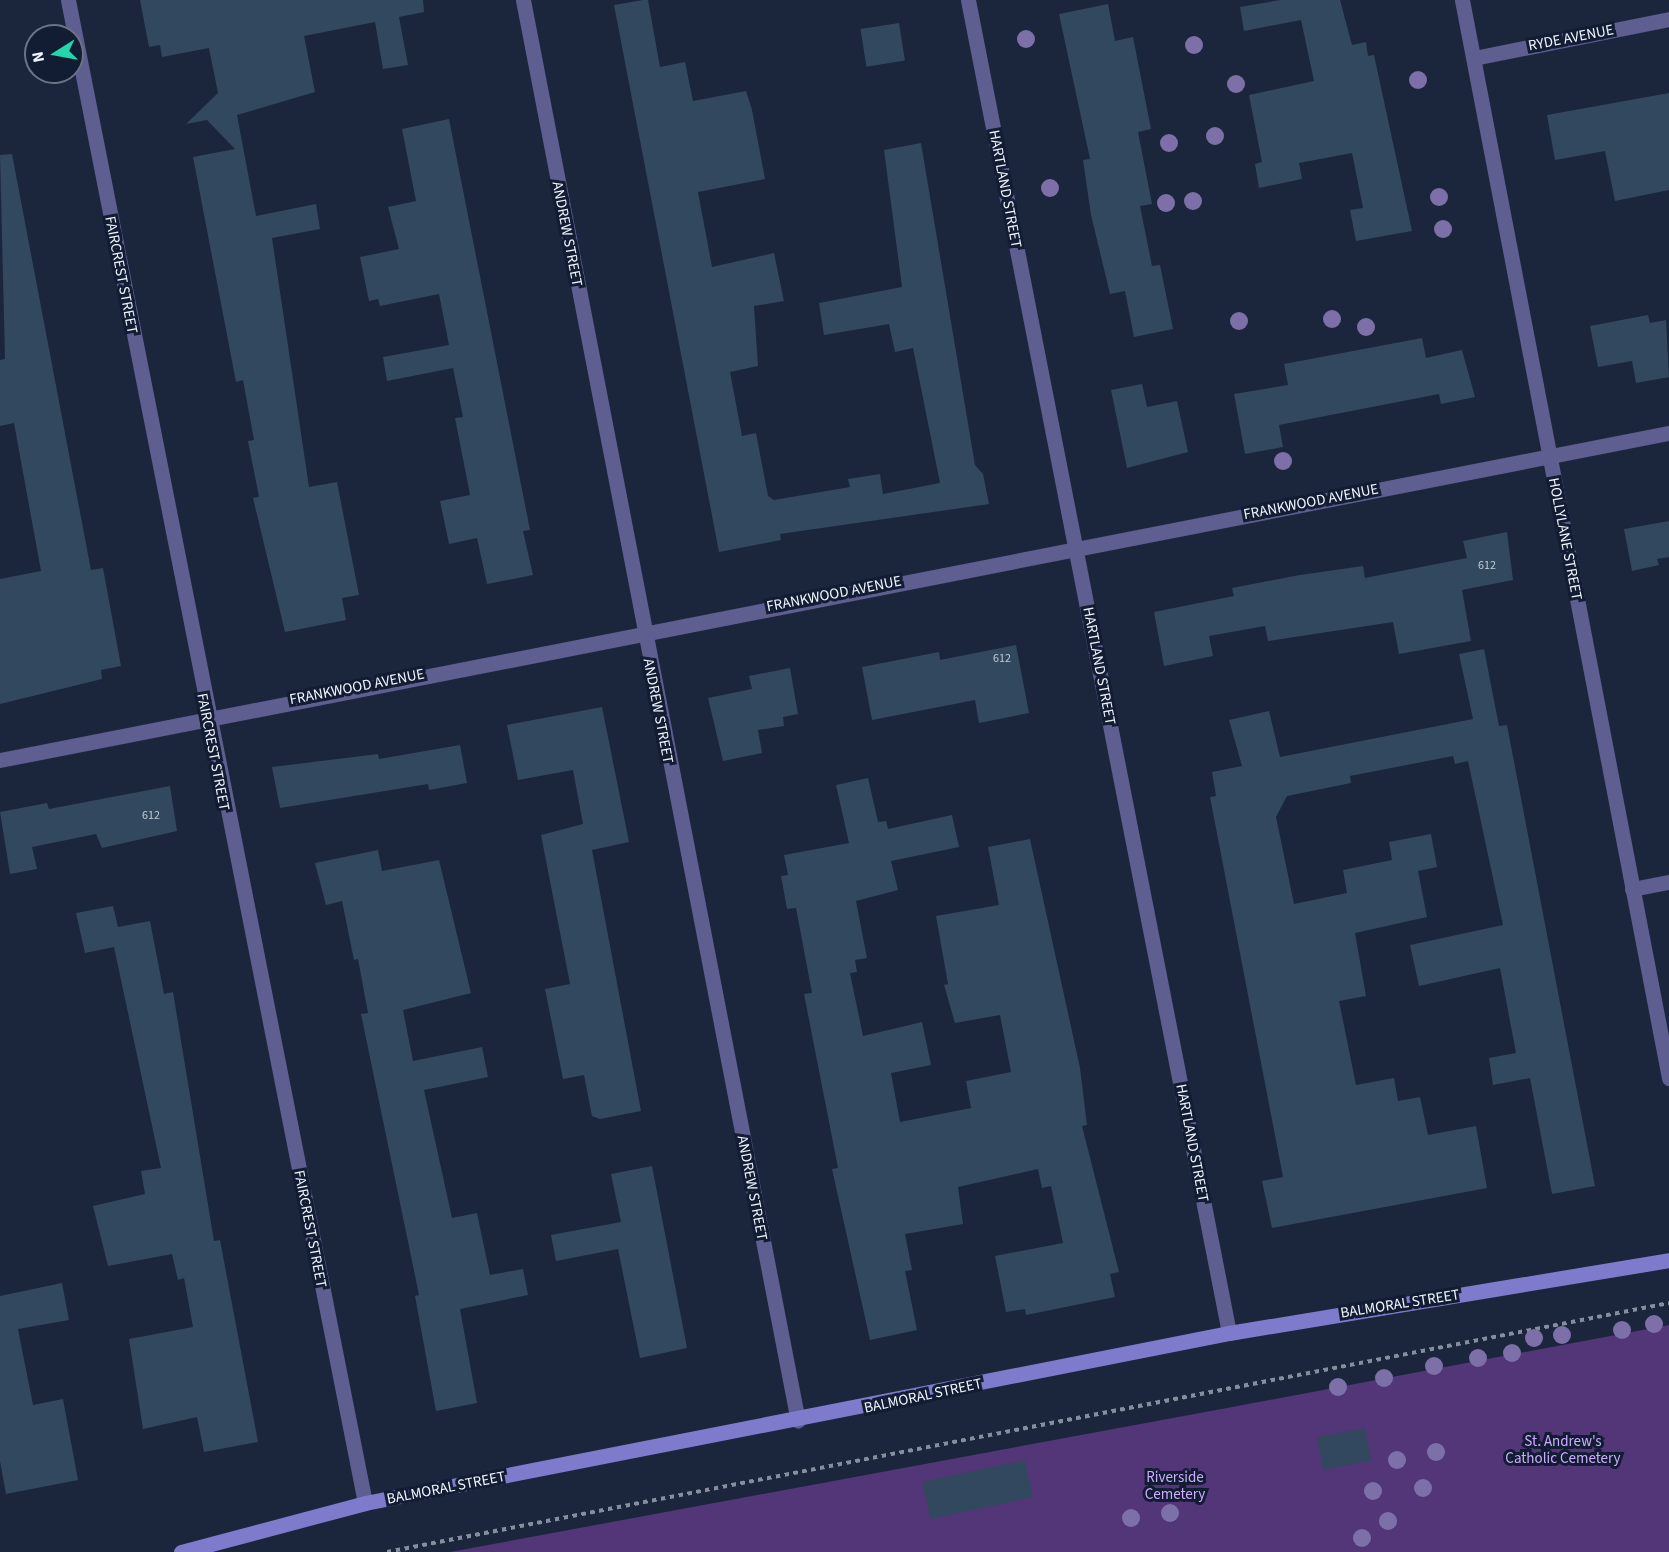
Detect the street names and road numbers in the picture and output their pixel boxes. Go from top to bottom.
street label: RYDE AVENUE [1527,21,1615,55]
street label: HARTLAND STREET [985,128,1025,250]
street label: ANDREW STREET [548,180,586,288]
street label: FAIRCREST STREET [101,215,141,335]
street label: HOLLYLANE STREET [1544,476,1586,602]
street label: FRANKWOOD AVENUE [1242,480,1380,524]
street label: FRANKWOOD AVENUE [765,572,903,616]
street label: HARTLAND STREET [1079,605,1119,727]
street label: ANDREW STREET [639,657,677,765]
street label: FRANKWOOD AVENUE [288,665,426,709]
street label: FAIRCREST STREET [193,692,233,812]
street label: HARTLAND STREET [1172,1082,1212,1204]
street label: ANDREW STREET [733,1134,771,1242]
street label: FAIRCREST STREET [290,1169,330,1289]
street label: BALMORAL STREET [1339,1286,1461,1322]
street label: BALMORAL STREET [862,1375,984,1417]
street label: BALMORAL STREET [385,1468,507,1508]

